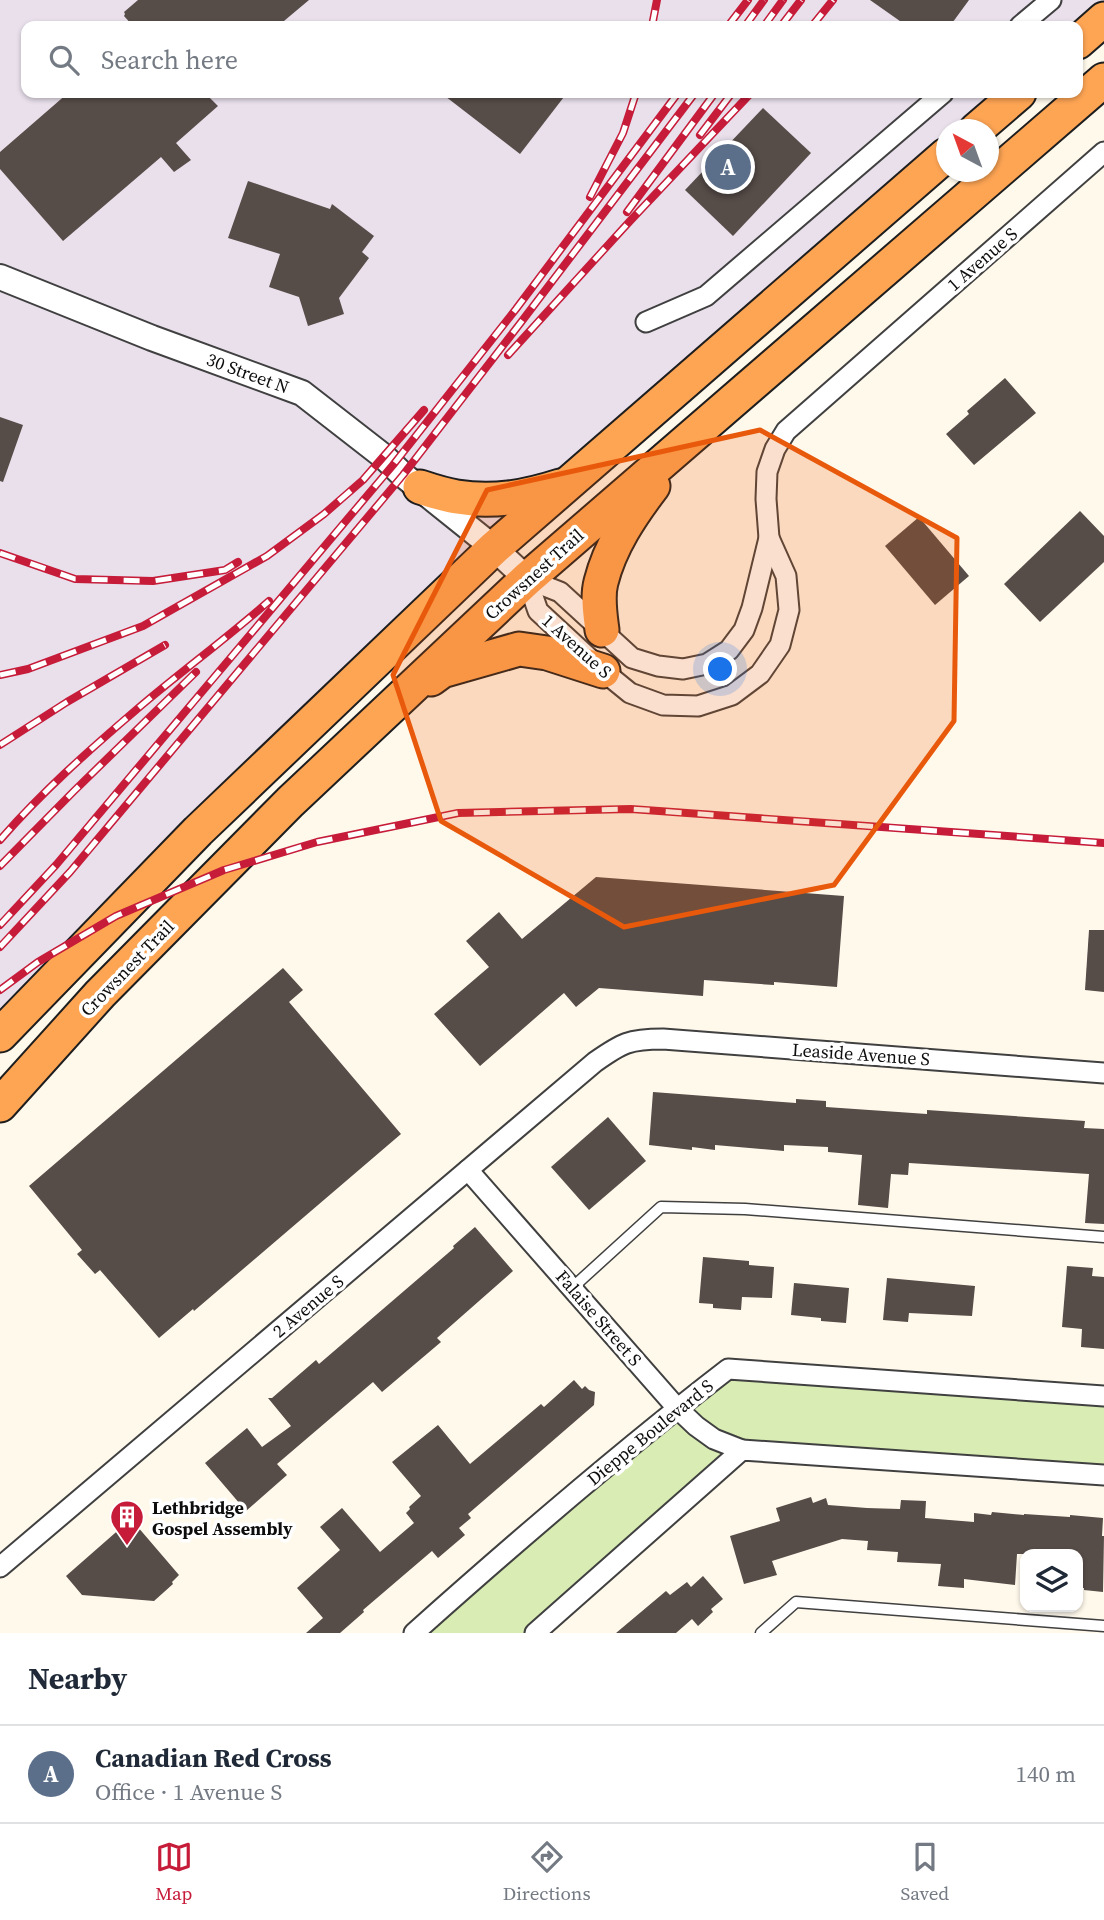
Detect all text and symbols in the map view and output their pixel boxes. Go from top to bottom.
search box [21,21,1083,98]
icon: search [45,41,83,79]
text: Search here [101,42,238,78]
north arrow [936,119,999,182]
pin: A [705,141,751,193]
street label: 1 Avenue S [941,221,1023,297]
street label: 30 Street N [203,347,293,399]
street label: Crowsnest Trail [479,523,589,625]
street label: 1 Avenue S [537,608,617,684]
your location [703,652,737,686]
street label: Crowsnest Trail [74,914,180,1022]
street label: Leaside Avenue S [791,1037,931,1071]
street label: Falaise Street S [550,1265,648,1371]
street label: 2 Avenue S [267,1269,349,1343]
street label: Dieppe Boulevard S [581,1373,719,1491]
place label: Lethbridge Gospel Assembly [152,1495,293,1541]
building icon: Lethbridge Gospel Assembly [108,1498,146,1547]
map controls [1020,1549,1083,1612]
button: layers [1020,1549,1083,1612]
text: Nearby [28,1658,127,1699]
text: Canadian Red Cross [95,1740,332,1776]
text: A [43,1758,59,1790]
text: 140 m [1015,1758,1076,1790]
text: Office · 1 Avenue S [95,1776,282,1808]
tab: Map [155,1838,193,1906]
tab: Directions [503,1838,591,1906]
tab: Saved [900,1838,949,1906]

